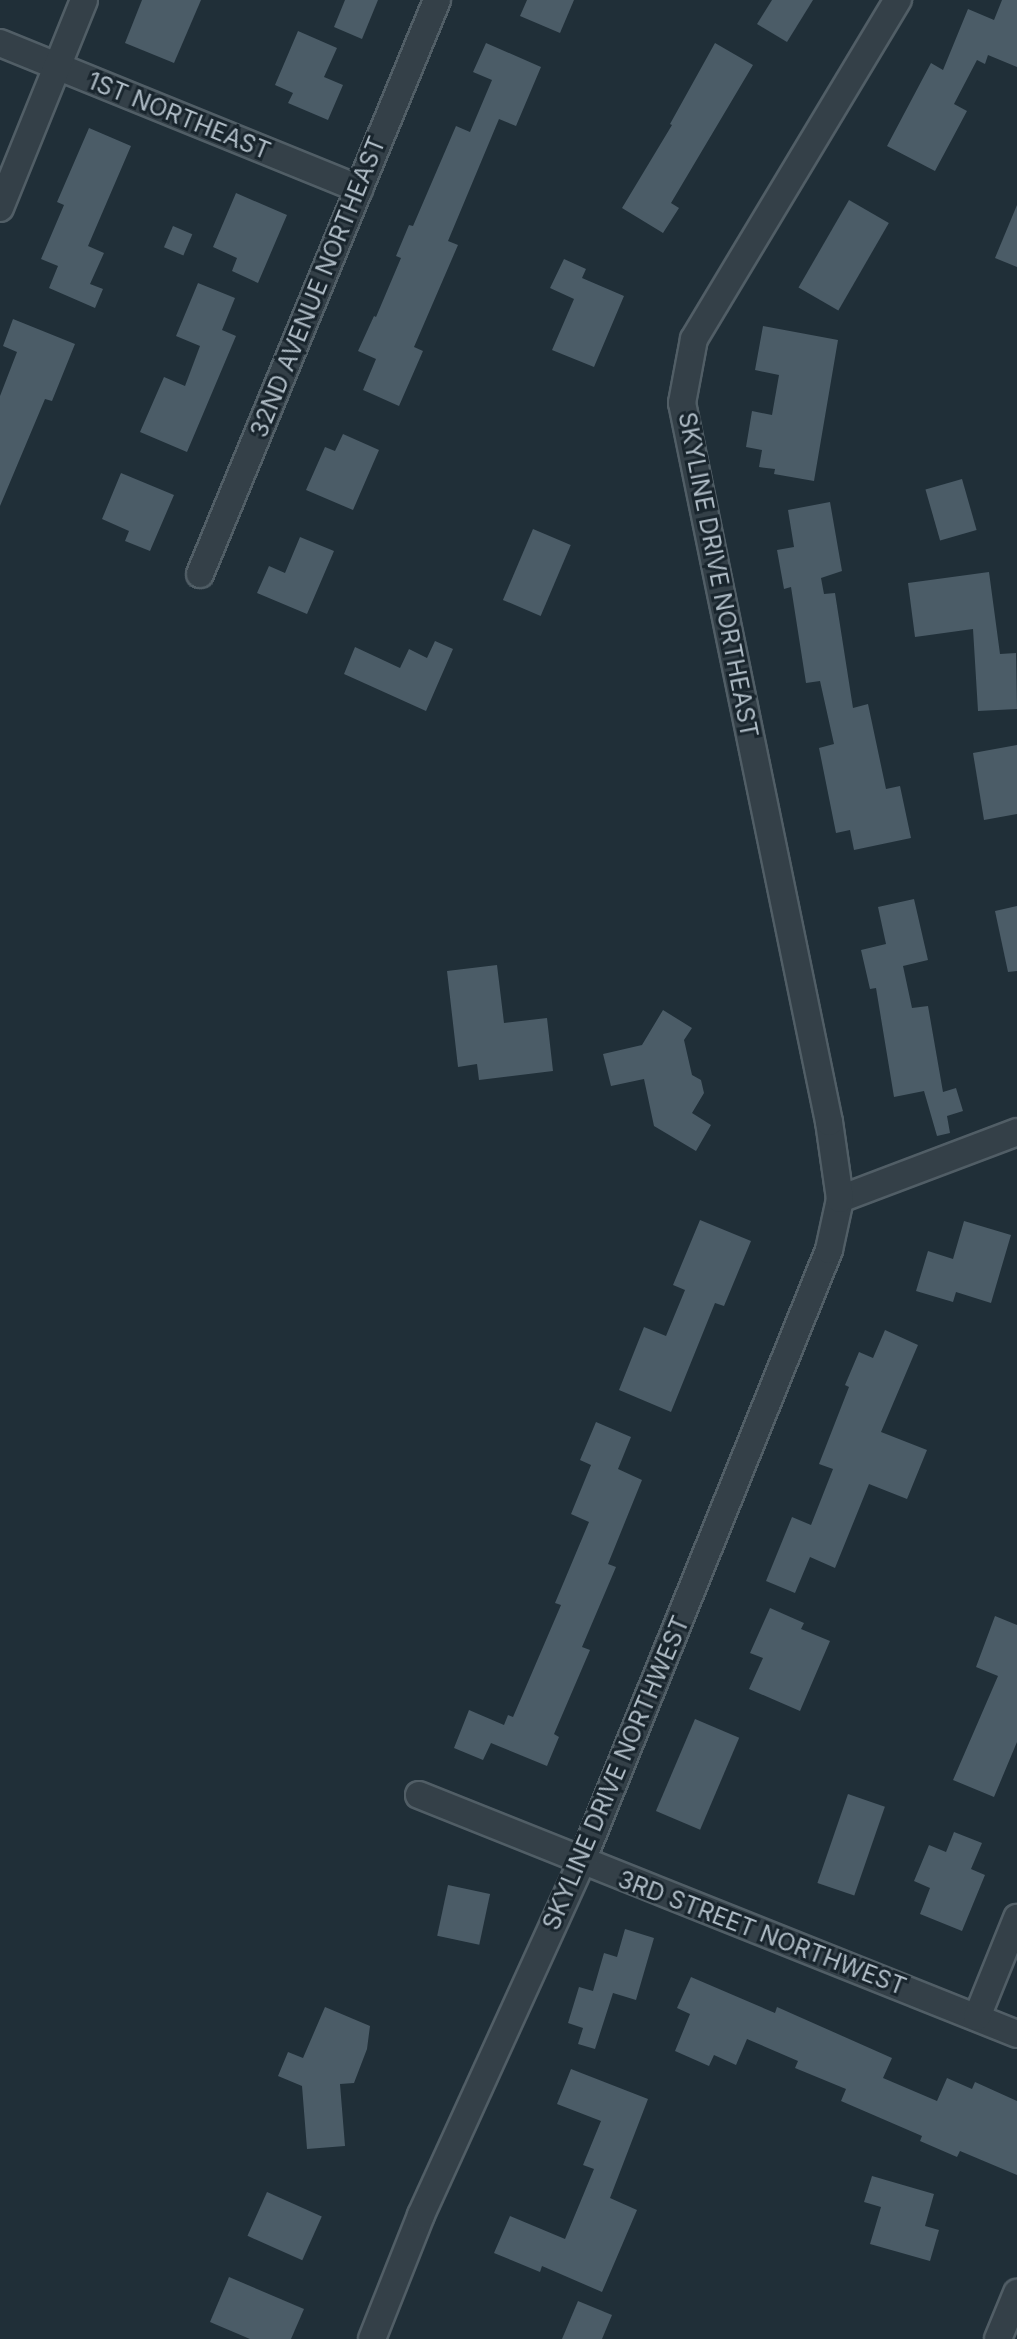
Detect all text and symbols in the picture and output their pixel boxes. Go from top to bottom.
street label: 1ST NORTHEAST [83,66,275,166]
street label: 32ND AVENUE NORTHEAST [244,132,392,442]
street label: SKYLINE DRIVE NORTHEAST [672,410,764,740]
street label: SKYLINE DRIVE NORTHWEST [537,1612,695,1934]
street label: 3RD STREET NORTHWEST [614,1865,910,2001]

